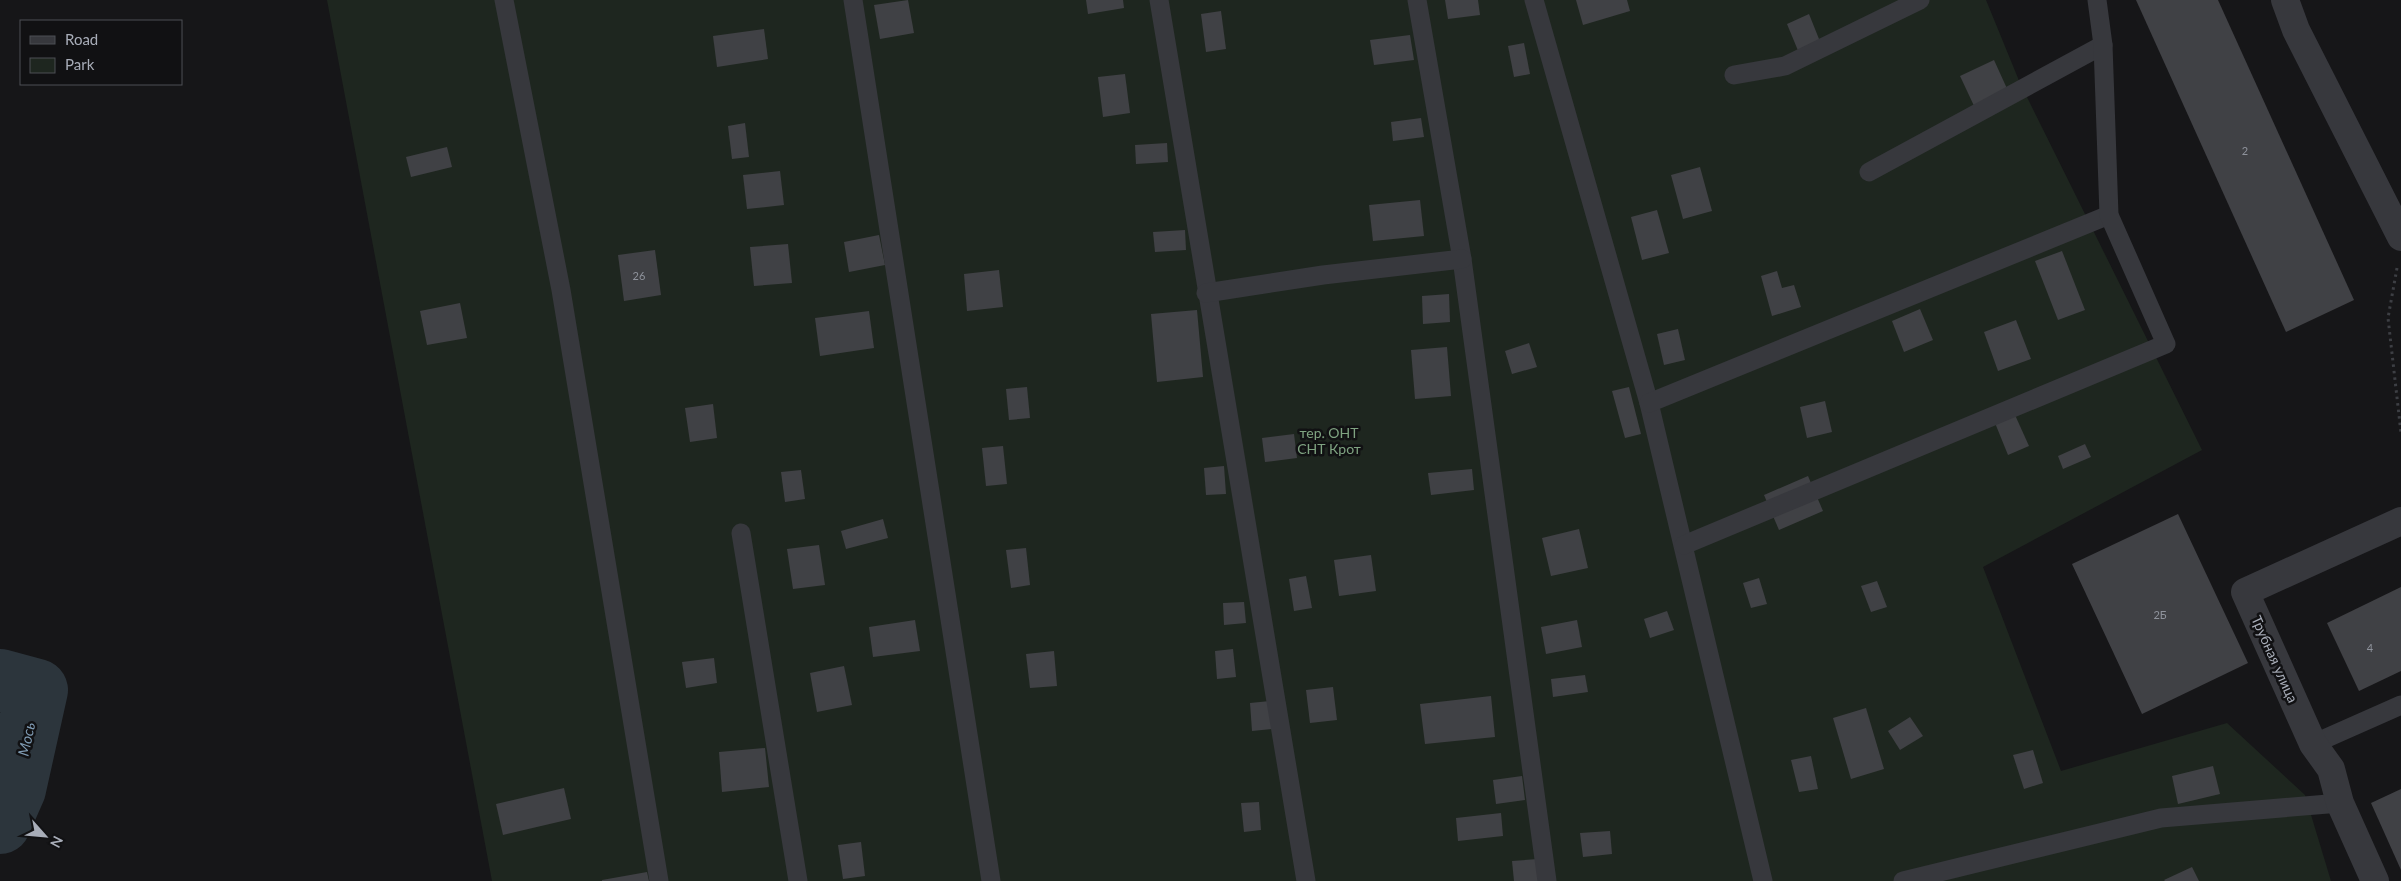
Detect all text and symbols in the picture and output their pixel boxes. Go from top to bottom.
legend [20,20,182,85]
text: Road [65,30,98,48]
text: Park [65,55,95,73]
house number: 2 [2242,144,2248,157]
house number: 26 [633,269,645,282]
park label: тер. ОНТ СНТ Крот [1297,424,1361,457]
house number: 2Б [2153,608,2167,621]
street label: Трубная улица [2248,613,2302,705]
house number: 4 [2367,641,2374,654]
water label: Мось [14,720,38,758]
north arrow [20,811,70,861]
text: N [47,833,67,851]

